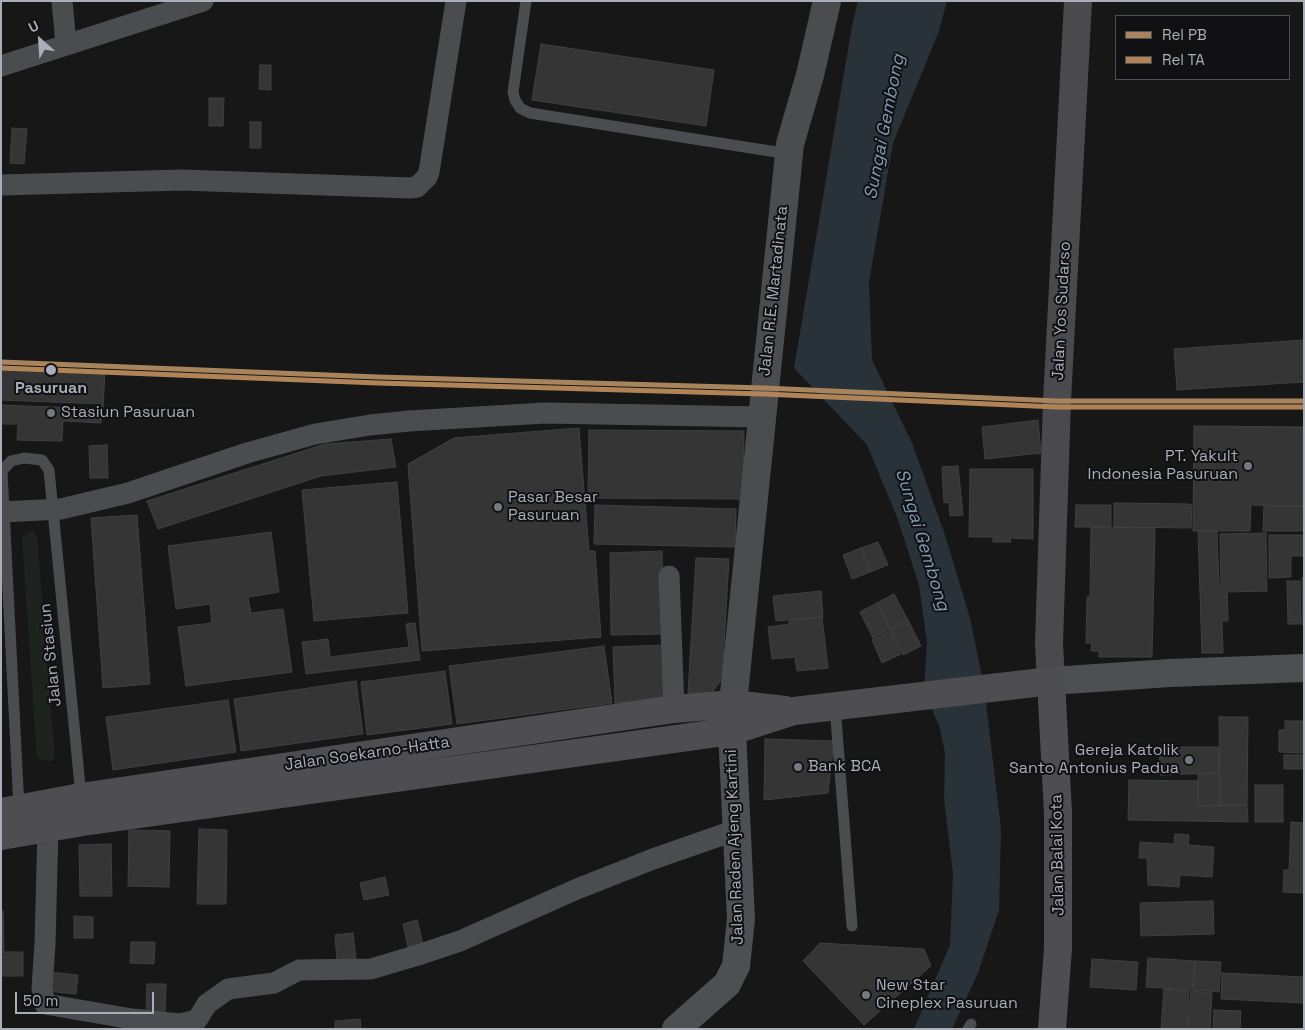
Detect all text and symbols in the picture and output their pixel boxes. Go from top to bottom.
north arrow [15,15,65,65]
legend [1115,15,1290,80]
text: U [25,16,42,37]
text: Rel PB [1162,25,1207,44]
text: Rel TA [1162,50,1205,69]
water label: Sungai Gembong [860,53,910,201]
street label: Jalan R.E. Martadinata [756,205,792,377]
street label: Jalan Yos Sudarso [1049,241,1075,381]
marker: Pasuruan [44,363,58,377]
place label: Pasuruan [15,379,87,399]
place label: Stasiun Pasuruan [61,403,195,423]
marker: Stasiun Pasuruan [45,407,57,419]
place label: PT. Yakult Indonesia Pasuruan [1088,447,1238,485]
marker: PT. Yakult Indonesia Pasuruan [1242,460,1254,472]
water label: Sungai Gembong [890,466,954,614]
place label: Pasar Besar Pasuruan [508,488,598,526]
marker: Pasar Besar Pasuruan [492,501,504,513]
street label: Jalan Stasiun [36,603,66,707]
street label: Jalan Soekarno-Hatta [283,733,451,775]
place label: Gereja Katolik Santo Antonius Padua [1009,741,1179,779]
street label: Jalan Raden Ajeng Kartini [722,749,748,945]
marker: Gereja Katolik Santo Antonius Padua [1183,754,1195,766]
place label: Bank BCA [808,757,881,777]
marker: Bank BCA [792,761,804,773]
street label: Jalan Balai Kota [1047,794,1069,916]
place label: New Star Cineplex Pasuruan [876,976,1018,1014]
scale bar [18,982,156,1014]
marker: New Star Cineplex Pasuruan [860,989,872,1001]
text: 50 m [23,991,58,1010]

